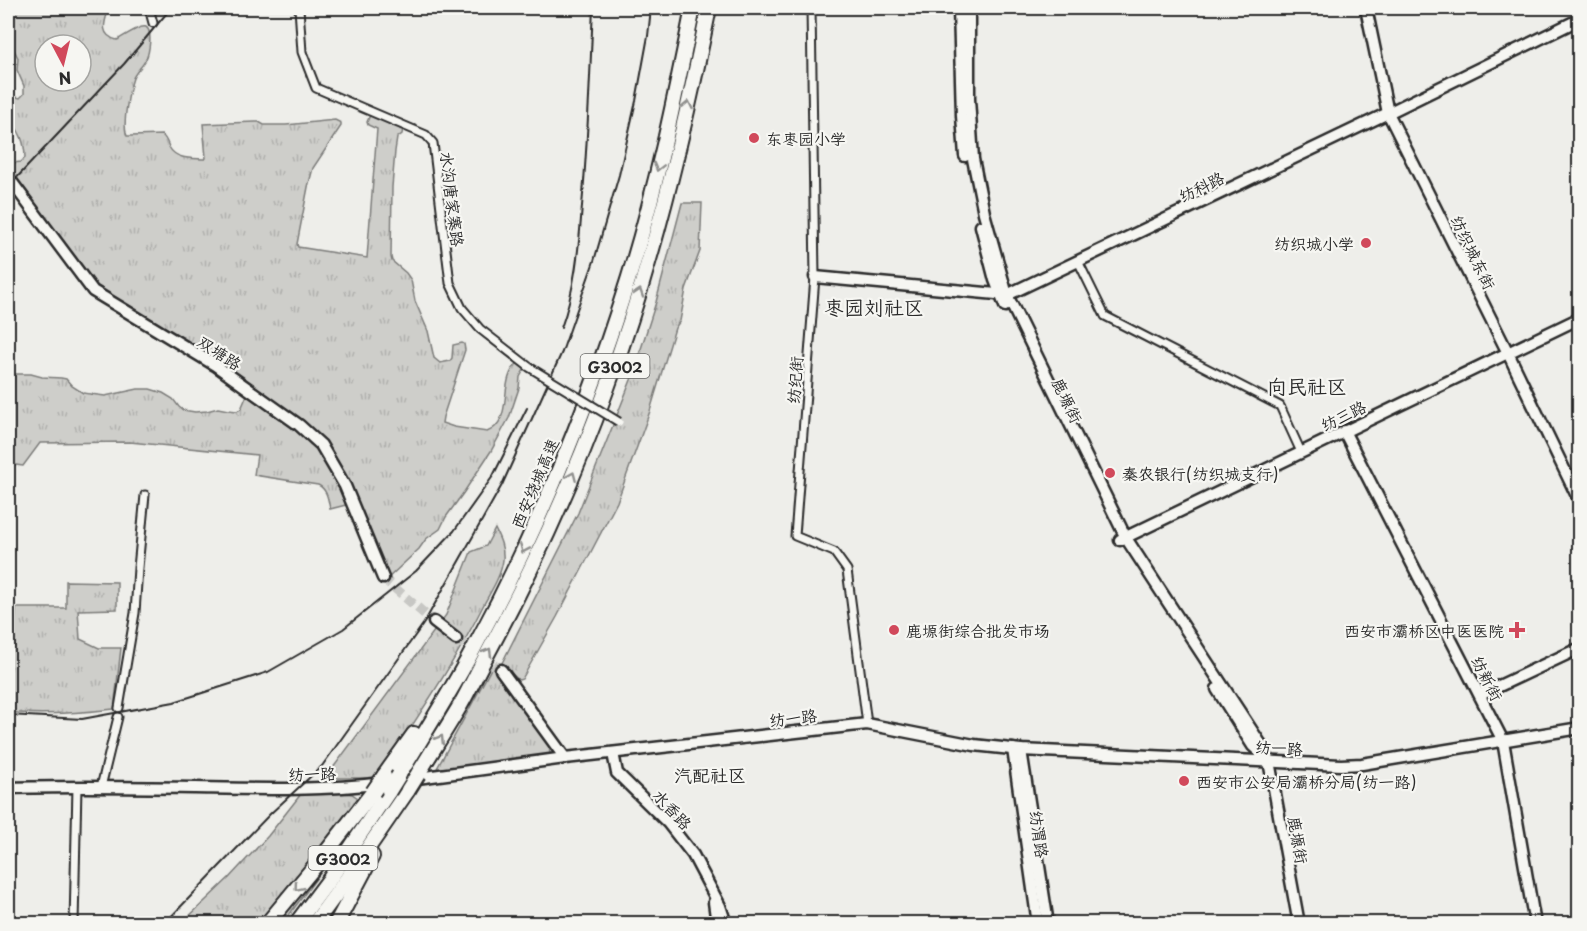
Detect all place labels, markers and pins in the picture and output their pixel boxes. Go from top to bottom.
place label: 东枣园小学 [766,126,846,150]
marker: 东枣园小学 [747,131,761,145]
place label: 纺织城小学 [1274,231,1354,255]
marker: 纺织城小学 [1359,236,1373,250]
place label: 秦农银行(纺织城支行) [1122,461,1279,485]
marker: 秦农银行(纺织城支行) [1103,466,1117,480]
place label: 鹿塬街综合批发市场 [906,618,1050,642]
place label: 西安市灞桥区中医医院 [1344,618,1504,642]
marker: 西安市灞桥区中医医院 [1508,621,1526,639]
marker: 鹿塬街综合批发市场 [887,623,901,637]
place label: 西安市公安局灞桥分局(纺一路) [1196,769,1417,793]
marker: 西安市公安局灞桥分局(纺一路) [1177,774,1191,788]

